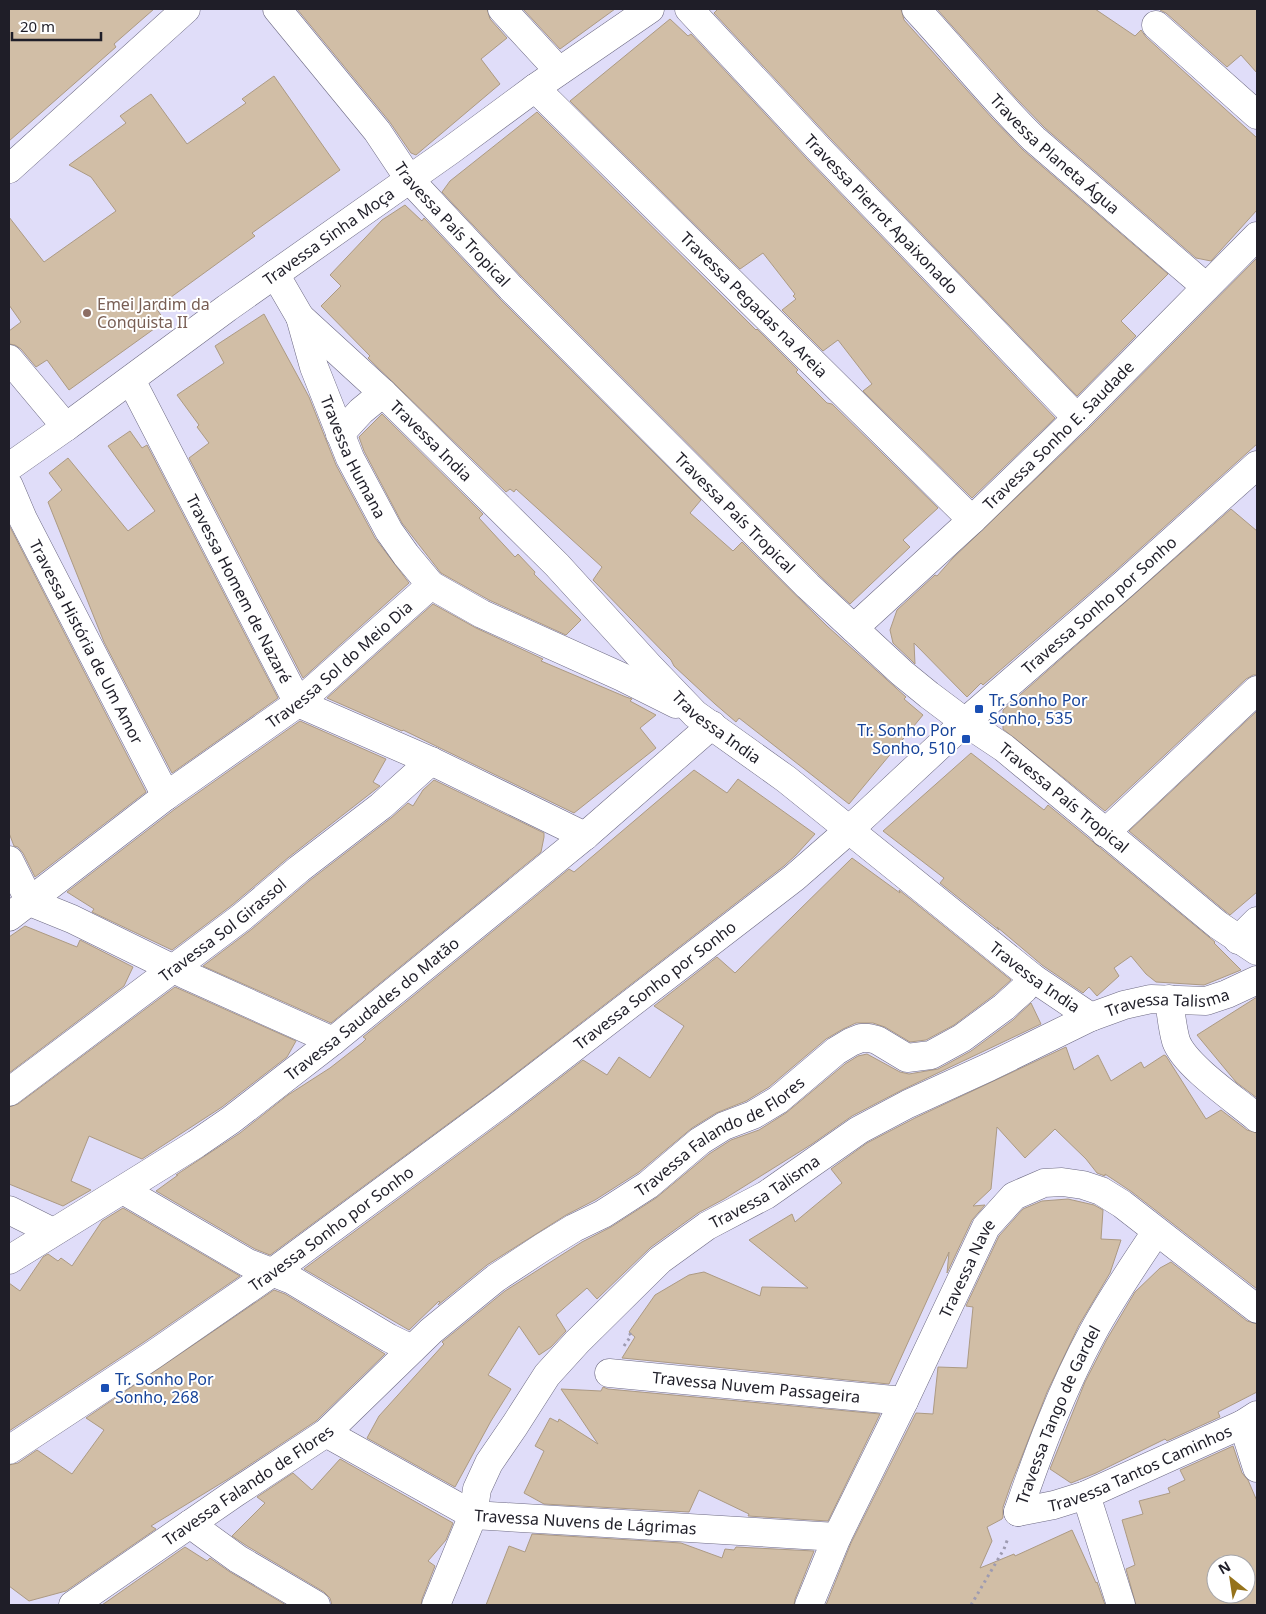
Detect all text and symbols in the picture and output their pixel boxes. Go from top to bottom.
scale bar [12,10,101,42]
text: 20 m [20,16,55,36]
street label: Travessa Planeta Água [985,89,1124,219]
street label: Travessa Pierrot Apaixonado [799,129,963,299]
street label: Travessa País Tropical [389,157,515,292]
street label: Travessa Sinha Moça [258,183,398,290]
street label: Travessa Pegadas na Areia [676,227,833,382]
place label: Emei Jardim da Conquista II [97,293,210,333]
marker: Emei Jardim da Conquista II [81,307,93,319]
street label: Travessa Sonho E. Saudade [978,356,1139,515]
street label: Travessa Humana [315,392,391,522]
street label: Travessa India [385,395,477,486]
street label: Travessa País Tropical [670,447,800,578]
street label: Travessa Homem de Nazaré [181,491,297,687]
street label: Travessa Sonho por Sonho [1017,531,1181,679]
street label: Travessa História de Um Amor [24,536,149,748]
street label: Travessa Sol do Meio Dia [262,596,417,733]
street label: Travessa India [667,686,765,769]
place label: Tr. Sonho Por Sonho, 535 [989,689,1088,729]
marker: Tr. Sonho Por Sonho, 535 [973,703,985,715]
place label: Tr. Sonho Por Sonho, 510 [857,719,956,759]
marker: Tr. Sonho Por Sonho, 510 [960,733,972,745]
street label: Travessa País Tropical [994,737,1134,858]
street label: Travessa Sol Girassol [154,873,291,987]
street label: Travessa Sonho por Sonho [569,916,741,1055]
street label: Travessa Saudades do Matão [280,932,464,1086]
street label: Travessa India [985,936,1084,1018]
street label: Travessa Talisma [1102,983,1232,1022]
street label: Travessa Falando de Flores [631,1071,809,1201]
street label: Travessa Talisma [706,1150,824,1234]
street label: Travessa Sonho por Sonho [244,1161,418,1296]
street label: Travessa Nave [934,1214,1000,1321]
street label: Travessa Tango de Gardel [1010,1321,1105,1507]
street label: Travessa Nuvem Passageira [651,1366,861,1408]
place label: Tr. Sonho Por Sonho, 268 [115,1368,214,1408]
marker: Tr. Sonho Por Sonho, 268 [99,1382,111,1394]
street label: Travessa Tantos Caminhos [1046,1419,1235,1517]
street label: Travessa Falando de Flores [158,1420,338,1551]
street label: Travessa Nuvens de Lágrimas [474,1504,697,1539]
north arrow [1206,1554,1256,1604]
text: N [1215,1556,1234,1578]

